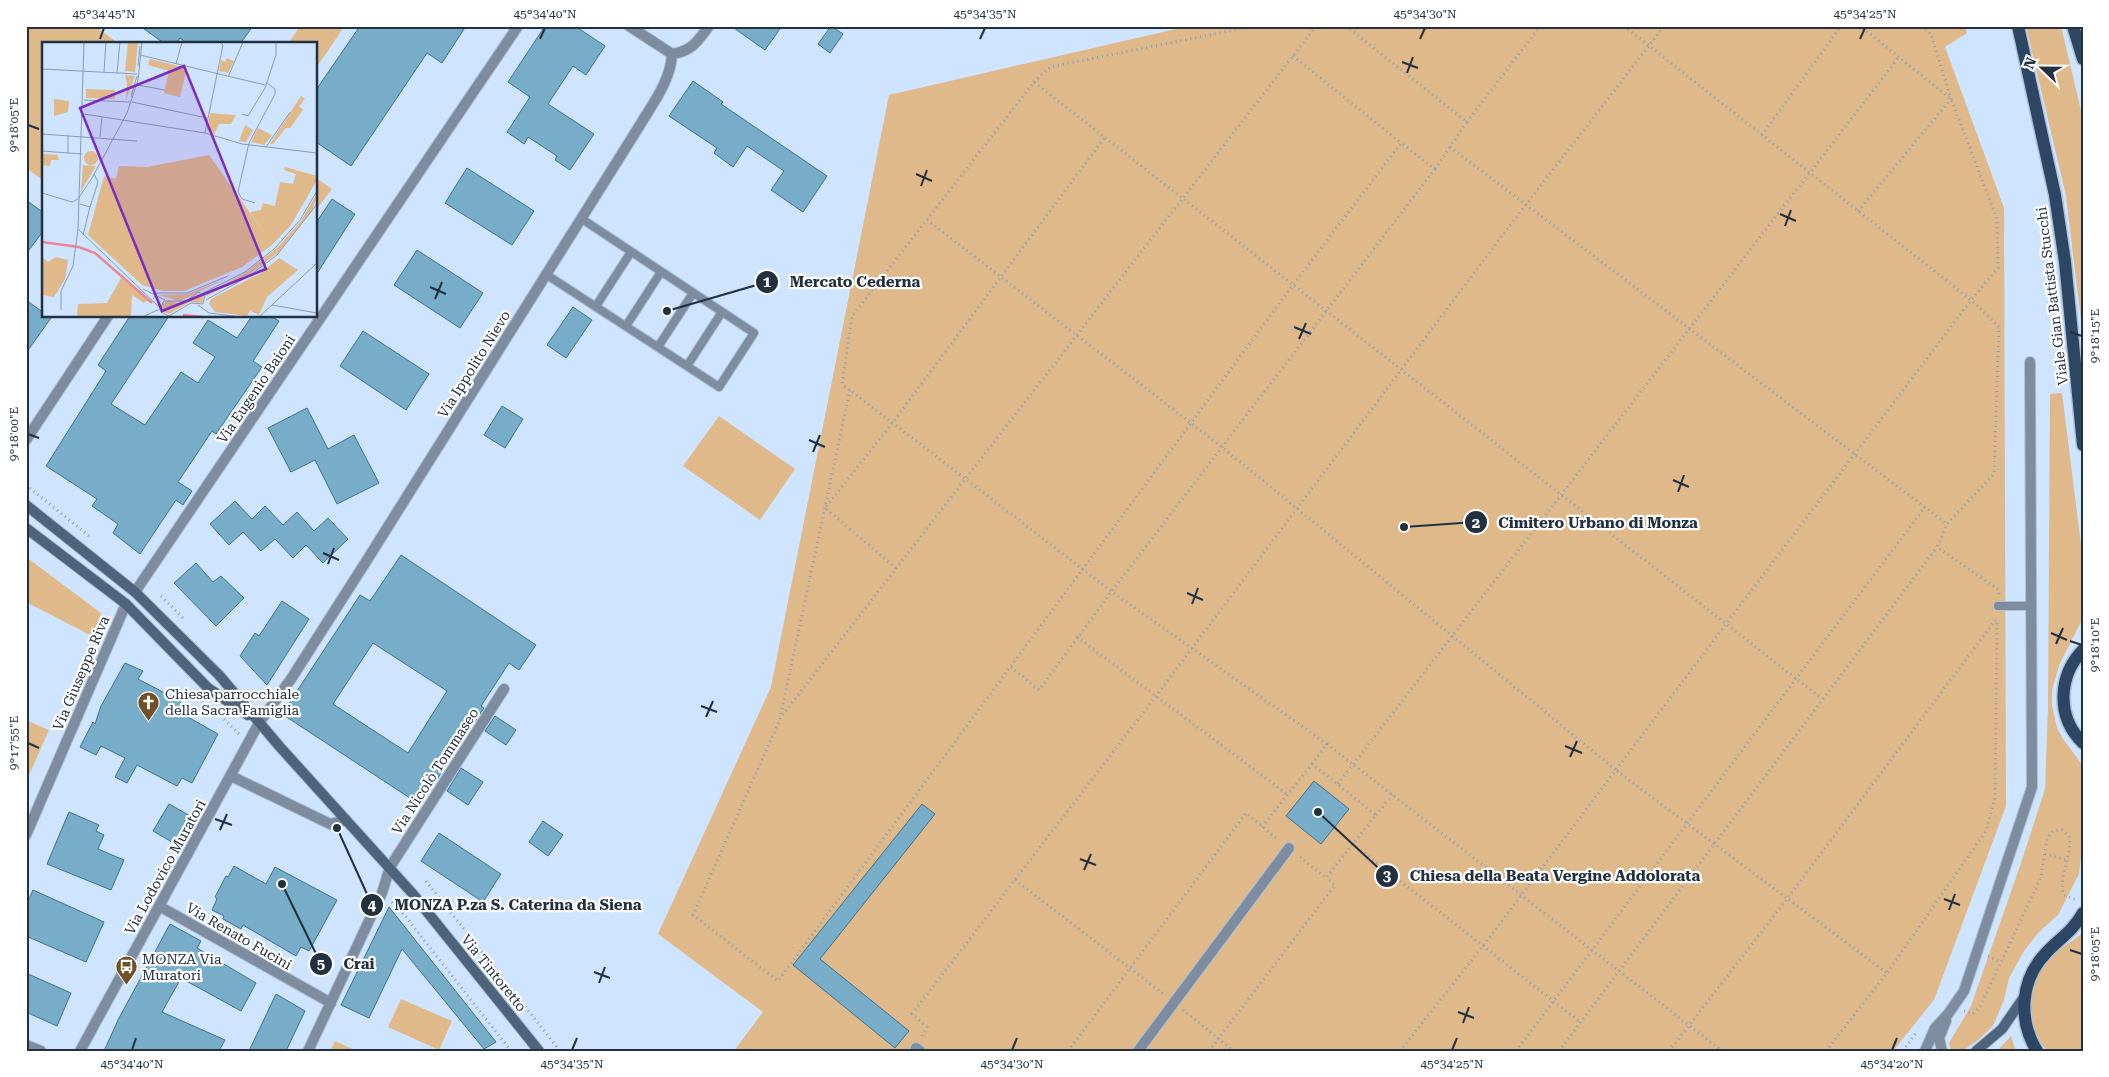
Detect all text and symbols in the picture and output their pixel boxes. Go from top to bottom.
text: 45°34'45"N [72,7,136,21]
text: 45°34'40"N [513,7,577,21]
text: 45°34'35"N [953,7,1017,21]
text: 45°34'30"N [1393,7,1457,21]
text: 45°34'25"N [1833,7,1897,21]
inset map [42,42,318,318]
north arrow [2016,42,2066,92]
text: N [2021,55,2039,71]
text: 9°18'05"E [7,98,21,152]
street label: Viale Gian Battista Stucchi [2033,205,2071,386]
callout: Mercato Cederna [754,267,930,297]
text: 1 [763,273,772,291]
text: Mercato Cederna [790,273,921,291]
street label: Via Ippolito Nievo [435,308,513,420]
text: 9°18'15"E [2088,309,2102,363]
street label: Via Eugenio Baioni [214,331,299,446]
text: 9°18'00"E [7,407,21,461]
callout: Cimitero Urbano di Monza [1463,507,1708,537]
text: 2 [1472,514,1480,532]
text: Cimitero Urbano di Monza [1498,514,1698,532]
street label: Via Giuseppe Riva [50,613,113,733]
text: 9°18'10"E [2088,618,2102,672]
place label: Chiesa parrocchiale della Sacra Famiglia [165,686,300,718]
church icon: Chiesa parrocchiale della Sacra Famiglia [137,690,161,721]
street label: Via Nicolò Tommaseo [388,705,482,837]
text: 9°17'55"E [7,716,21,770]
street label: Via Lodovico Muratori [121,796,209,937]
callout: Chiesa della Beata Vergine Addolorata [1375,861,1710,891]
text: 3 [1383,867,1392,885]
text: Chiesa della Beata Vergine Addolorata [1410,867,1700,885]
callout: MONZA P.za S. Caterina da Siena [359,890,651,920]
text: 4 [368,896,377,914]
text: MONZA P.za S. Caterina da Siena [394,896,642,914]
street label: Via Renato Fucini [183,899,295,973]
text: 9°18'05"E [2088,927,2102,981]
street label: Via Tintoretto [458,931,530,1015]
callout: Crai [309,949,385,979]
place label: MONZA Via Muratori [142,951,222,983]
bus stop icon: MONZA Via Muratori [114,955,138,986]
text: 5 [317,955,325,973]
text: Crai [343,955,375,973]
text: 45°34'40"N [100,1057,164,1071]
text: 45°34'35"N [540,1057,604,1071]
text: 45°34'30"N [980,1057,1044,1071]
text: 45°34'25"N [1420,1057,1484,1071]
text: 45°34'20"N [1860,1057,1924,1071]

